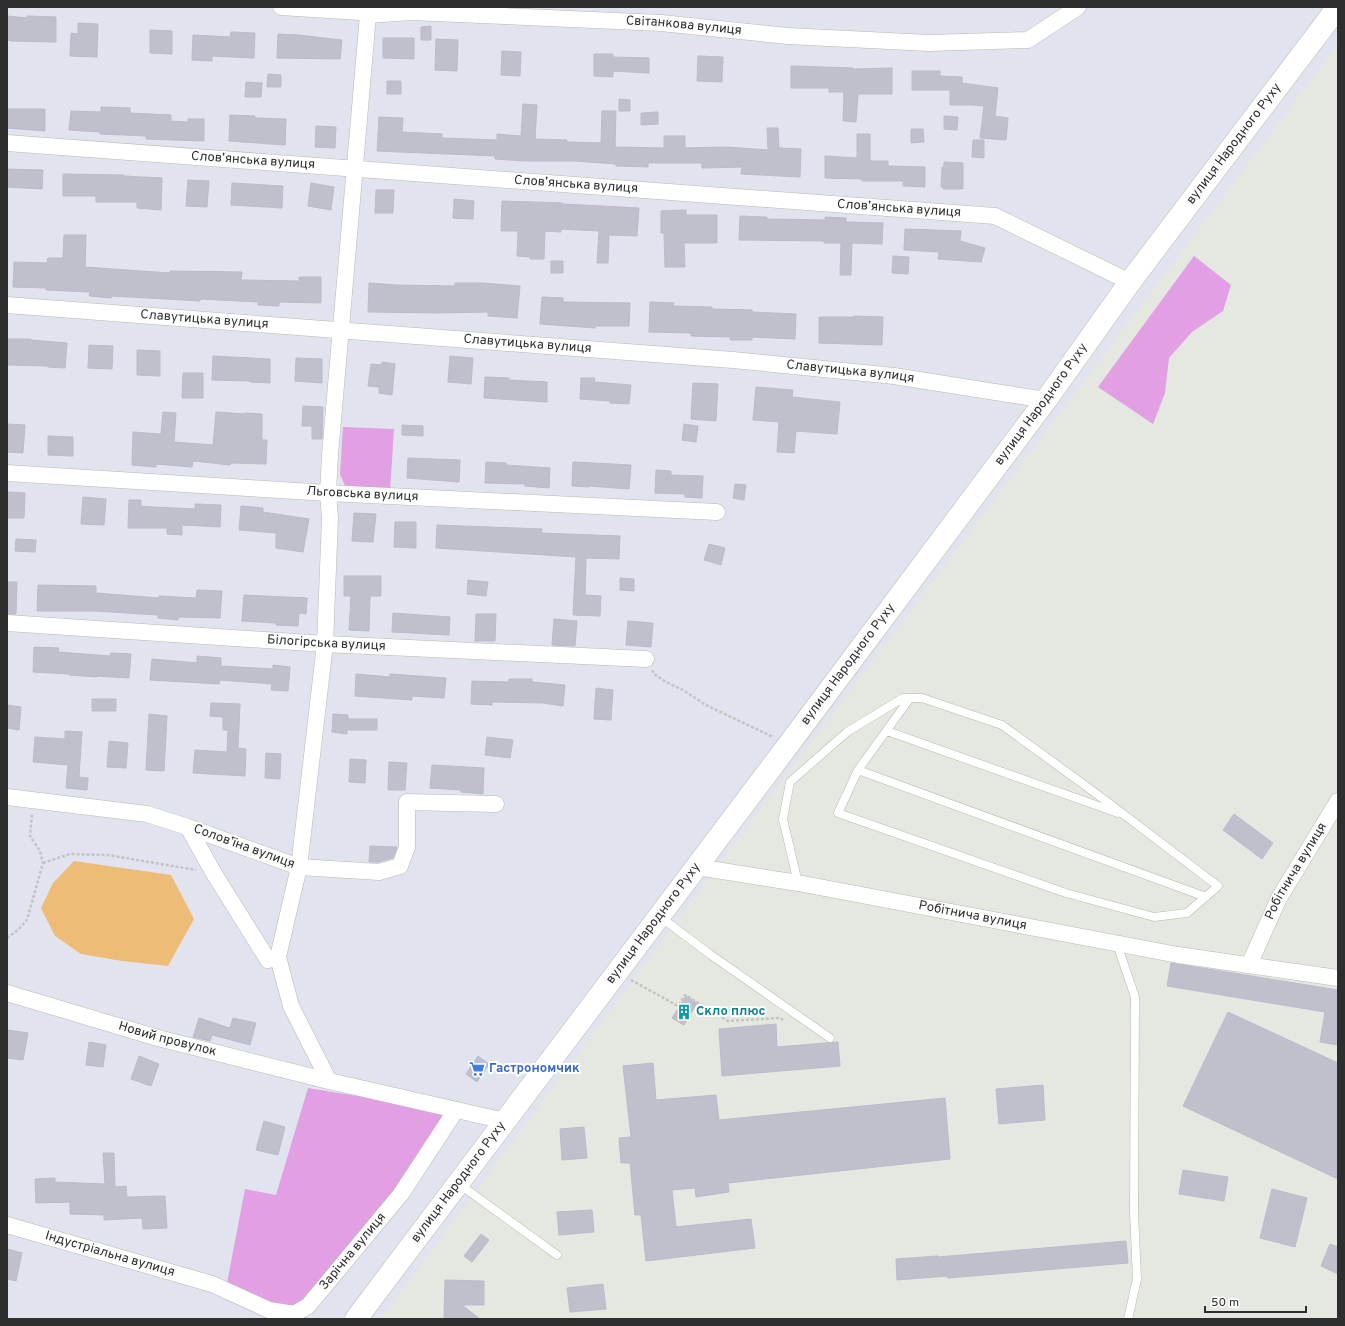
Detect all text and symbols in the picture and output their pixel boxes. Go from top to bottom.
street label: Світанкова вулиця [625,13,743,39]
street label: вулиця Народного Руху [1183,80,1285,208]
street label: Словʼянська вулиця [190,149,316,173]
street label: Словʼянська вулиця [513,173,639,197]
street label: Словʼянська вулиця [836,197,962,221]
street label: Славутицька вулиця [140,307,269,333]
street label: Славутицька вулиця [463,332,592,357]
street label: вулиця Народного Руху [992,340,1092,469]
street label: Славутицька вулиця [786,357,915,387]
street label: Льговська вулиця [306,484,419,505]
street label: вулиця Народного Руху [798,601,899,728]
street label: Білогірська вулиця [266,632,386,655]
street label: Робітнича вулиця [1262,820,1331,923]
street label: Соловʼїна вулиця [191,821,297,873]
street label: вулиця Народного Руху [603,860,705,987]
street label: Робітнича вулиця [917,898,1028,934]
building icon: Скло плюс [675,1003,693,1021]
place label: Скло плюс [696,1004,766,1020]
street label: Новий провулок [116,1019,218,1060]
supermarket icon: Гастрономчик [468,1060,486,1078]
place label: Гастрономчик [489,1061,580,1077]
street label: вулиця Народного Руху [408,1119,510,1246]
street label: Зарічна вулиця [316,1210,390,1294]
street label: Індустріальна вулиця [43,1228,177,1281]
scale bar [1205,1288,1306,1314]
text: 50 m [1211,1295,1239,1311]

